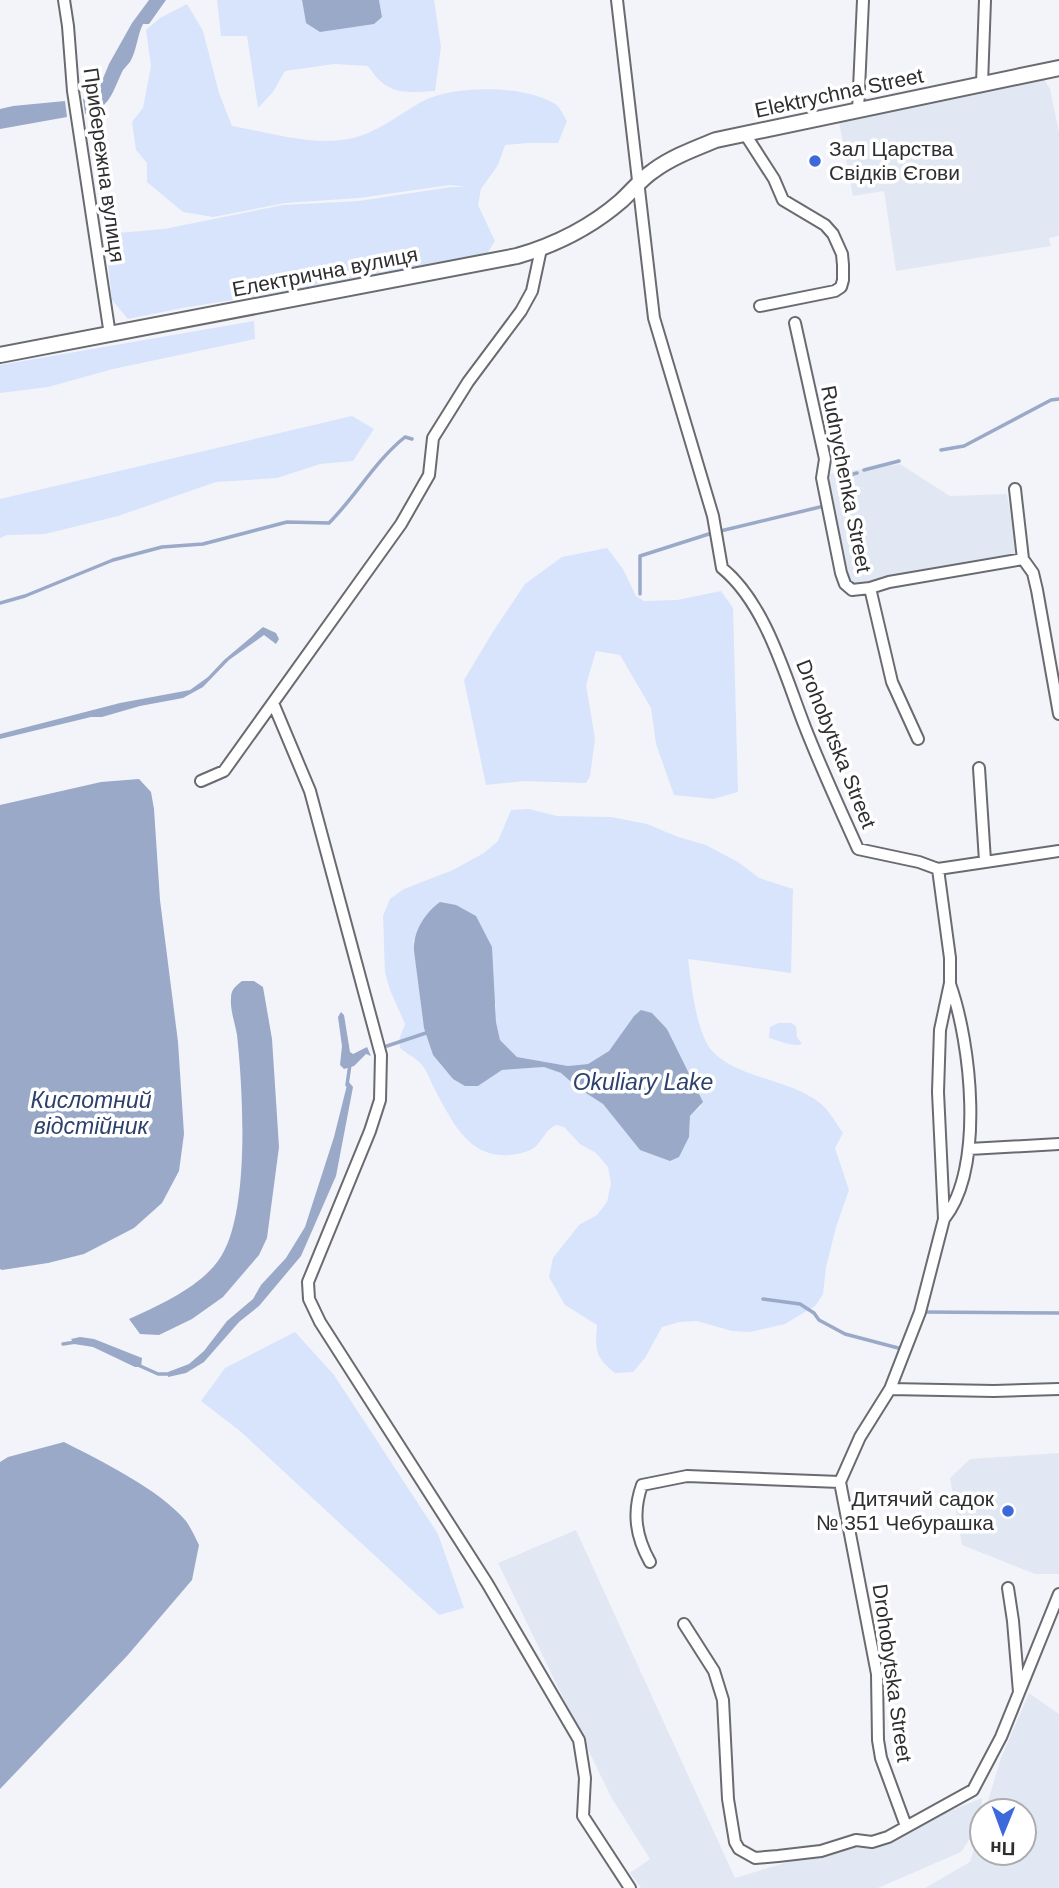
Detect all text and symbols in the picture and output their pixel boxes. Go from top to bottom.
street label: Elektrychna Street [753,63,925,122]
street label: Прибережна вулиця [79,66,130,264]
place label: Зал Царства Свідків Єгови [829,137,960,184]
marker: Зал Царства Свідків Єгови [807,153,823,169]
street label: Електрична вулиця [230,242,420,301]
street label: Rudnychenka Street [817,383,876,575]
street label: Drohobytska Street [792,656,881,832]
water label: Okuliary Lake [573,1069,713,1095]
water label: Кислотний відстійник [30,1087,152,1139]
place label: Дитячий садок № 351 Чебурашка [816,1487,995,1534]
marker: Дитячий садок № 351 Чебурашка [1000,1503,1016,1519]
street label: Drohobytska Street [869,1582,916,1764]
north arrow [968,1797,1038,1867]
text: Пн [990,1838,1015,1859]

